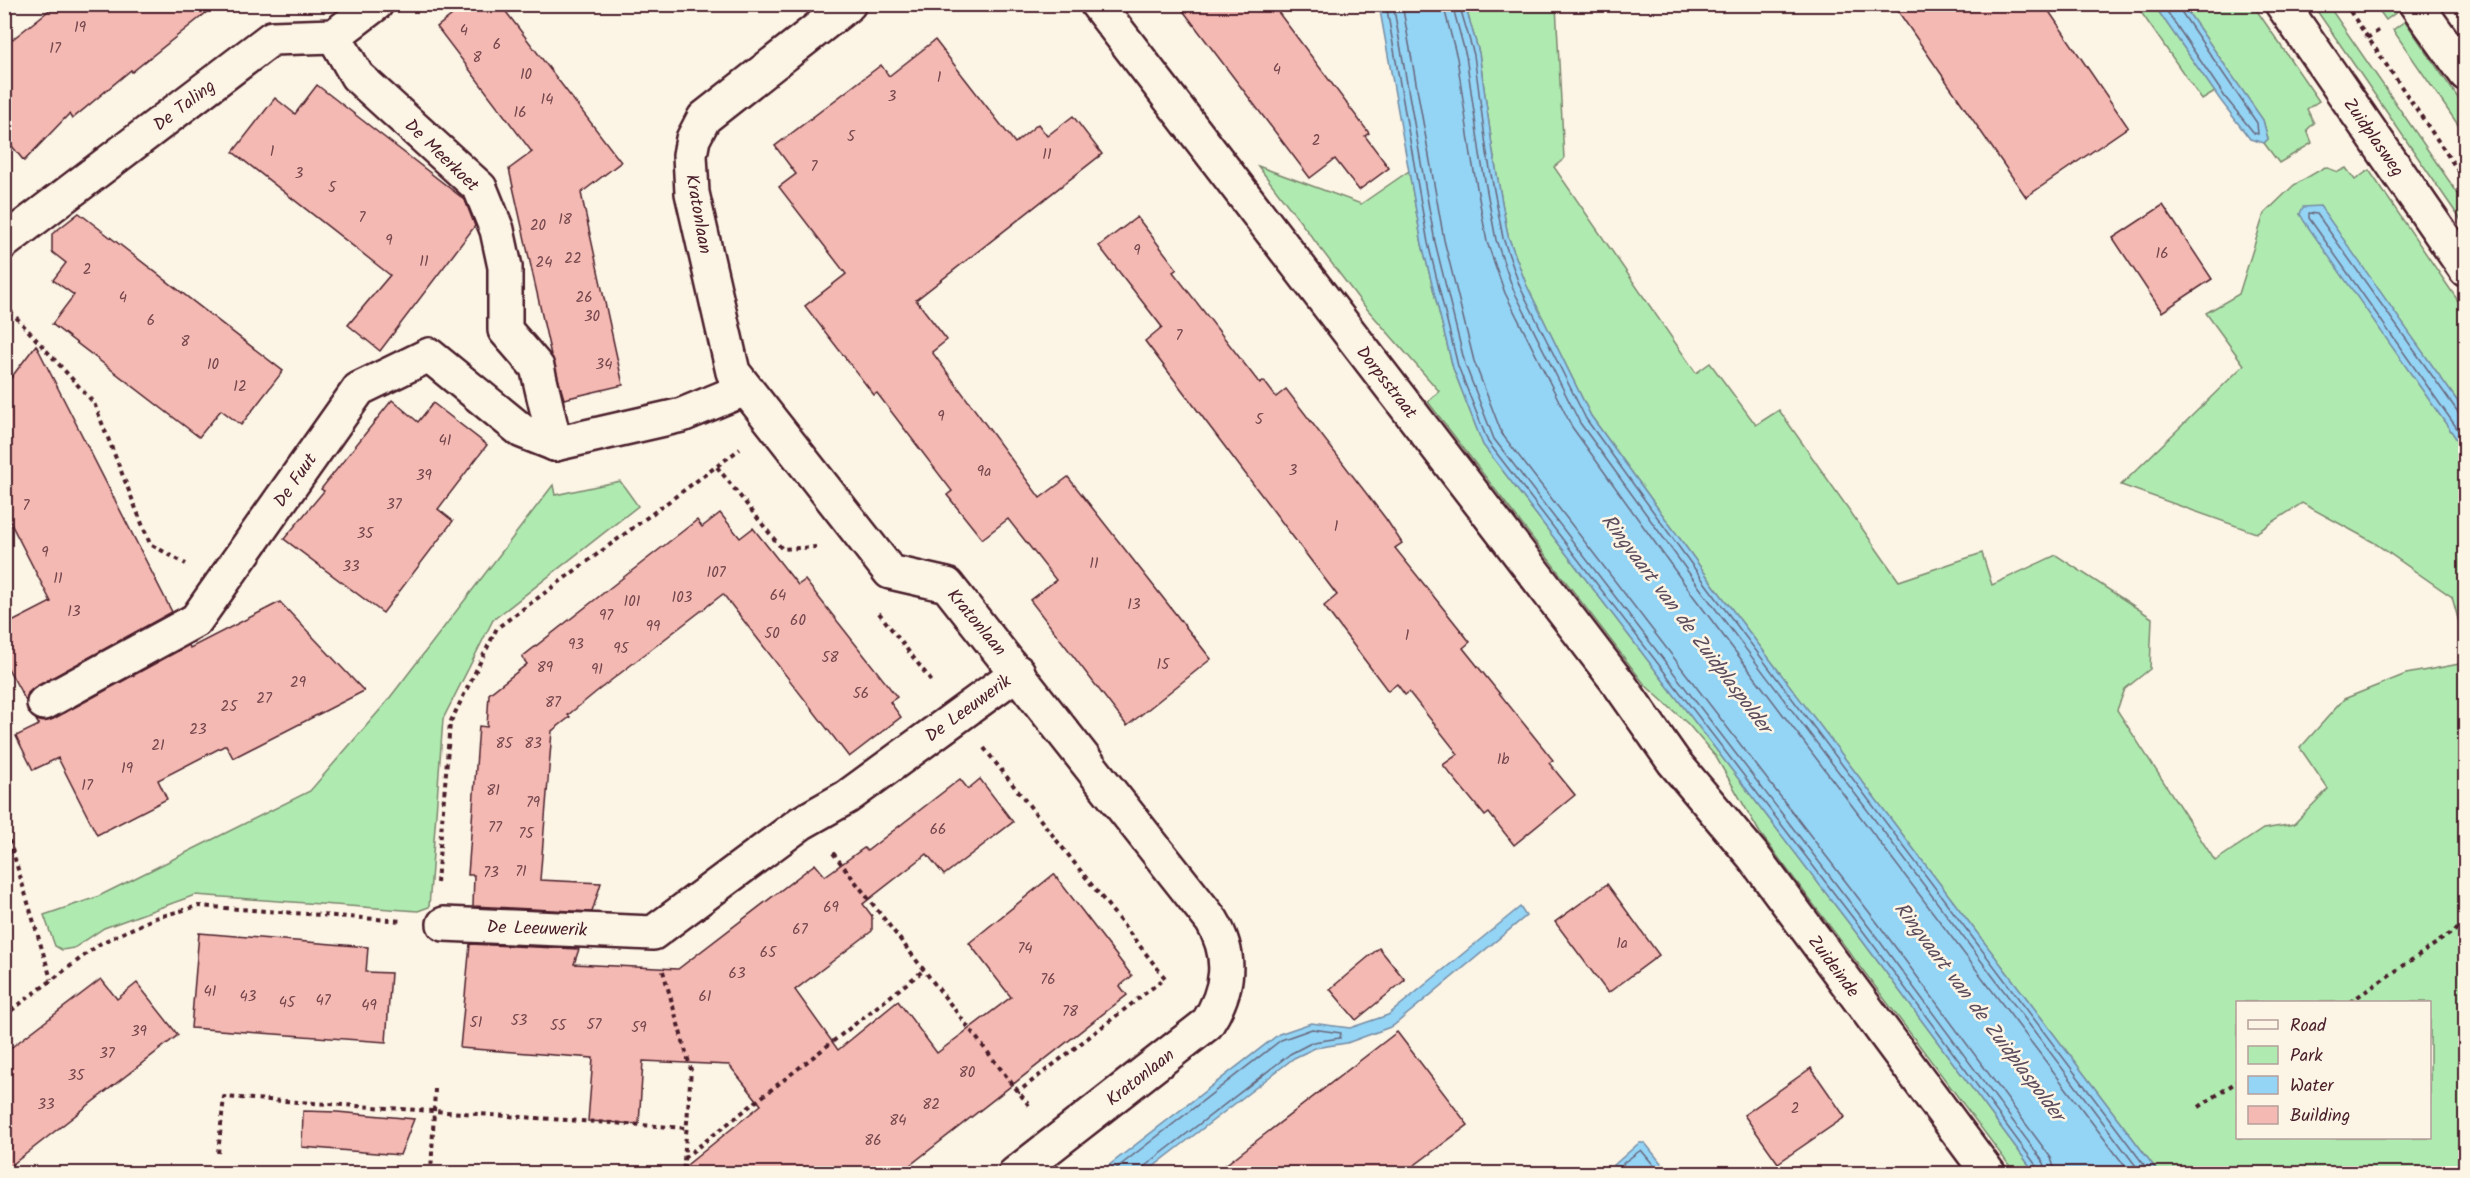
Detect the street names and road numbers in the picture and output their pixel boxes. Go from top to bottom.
street label: De Taling [147,73,222,139]
street label: Zuidplasweg [2335,92,2411,183]
street label: De Meerkoet [397,113,486,200]
street label: Kratonlaan [676,172,719,256]
street label: Dorpsstraat [1348,340,1424,427]
street label: De Fuut [267,447,326,514]
street label: Kratonlaan [939,583,1013,663]
street label: De Leeuwerik [920,668,1019,750]
street label: De Leeuwerik [486,913,588,946]
street label: Zuideinde [1800,929,1866,1004]
street label: Kratonlaan [1100,1042,1182,1114]

